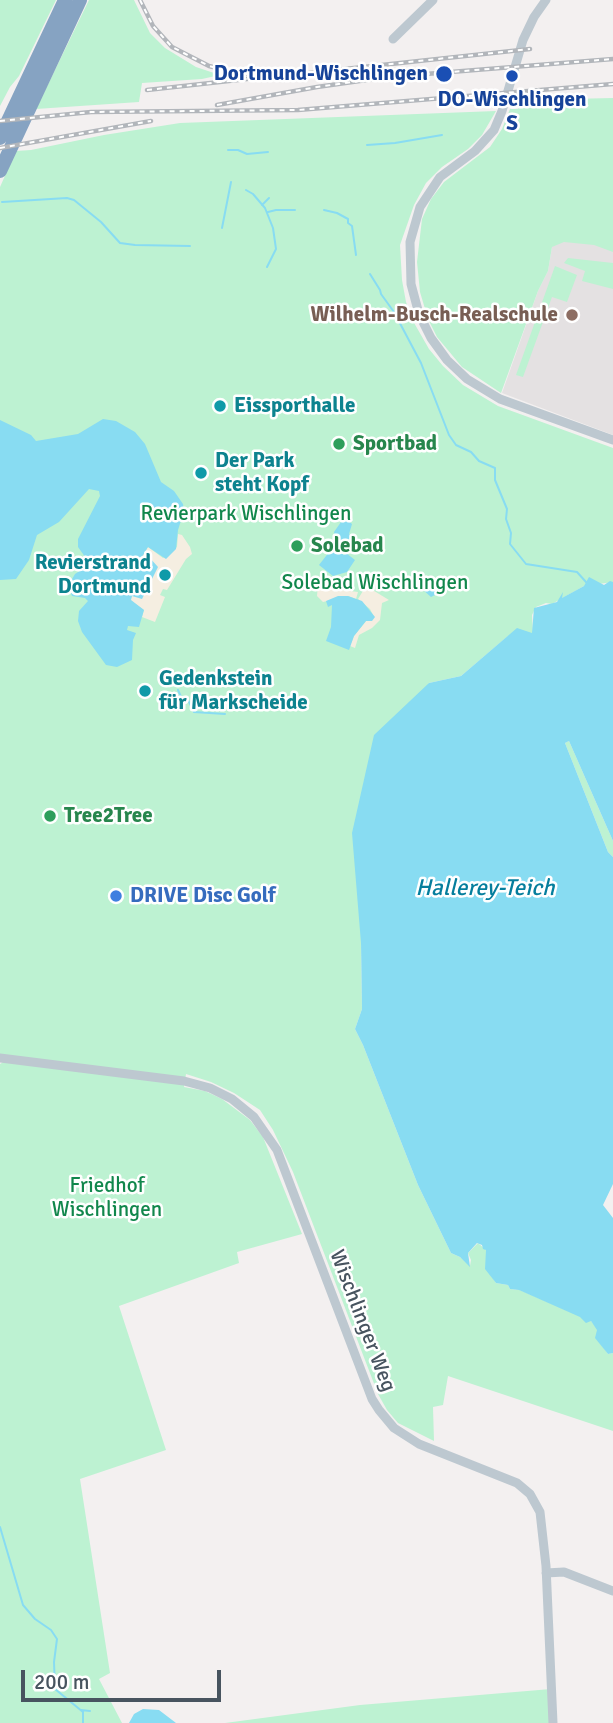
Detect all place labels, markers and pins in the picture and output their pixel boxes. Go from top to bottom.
place label: Dortmund-Wischlingen [214,61,428,87]
marker: Dortmund-Wischlingen [434,64,454,84]
marker: DO-Wischlingen S [504,68,520,84]
place label: DO-Wischlingen S [437,87,587,137]
place label: Wilhelm-Busch-Realschule [311,302,558,328]
marker: Wilhelm-Busch-Realschule [564,307,580,323]
place label: Eissporthalle [234,393,355,419]
marker: Eissporthalle [212,398,228,414]
place label: Sportbad [353,431,437,457]
marker: Sportbad [331,436,347,452]
place label: Der Park steht Kopf [215,448,309,498]
marker: Der Park steht Kopf [193,465,209,481]
place label: Solebad [311,533,384,559]
marker: Solebad [289,538,305,554]
place label: Revierstrand Dortmund [35,550,151,600]
marker: Revierstrand Dortmund [157,567,173,583]
place label: Gedenkstein für Markscheide [159,666,308,716]
marker: Gedenkstein für Markscheide [137,683,153,699]
place label: Tree2Tree [64,803,153,829]
marker: Tree2Tree [42,808,58,824]
place label: DRIVE Disc Golf [130,883,276,909]
marker: DRIVE Disc Golf [108,888,124,904]

